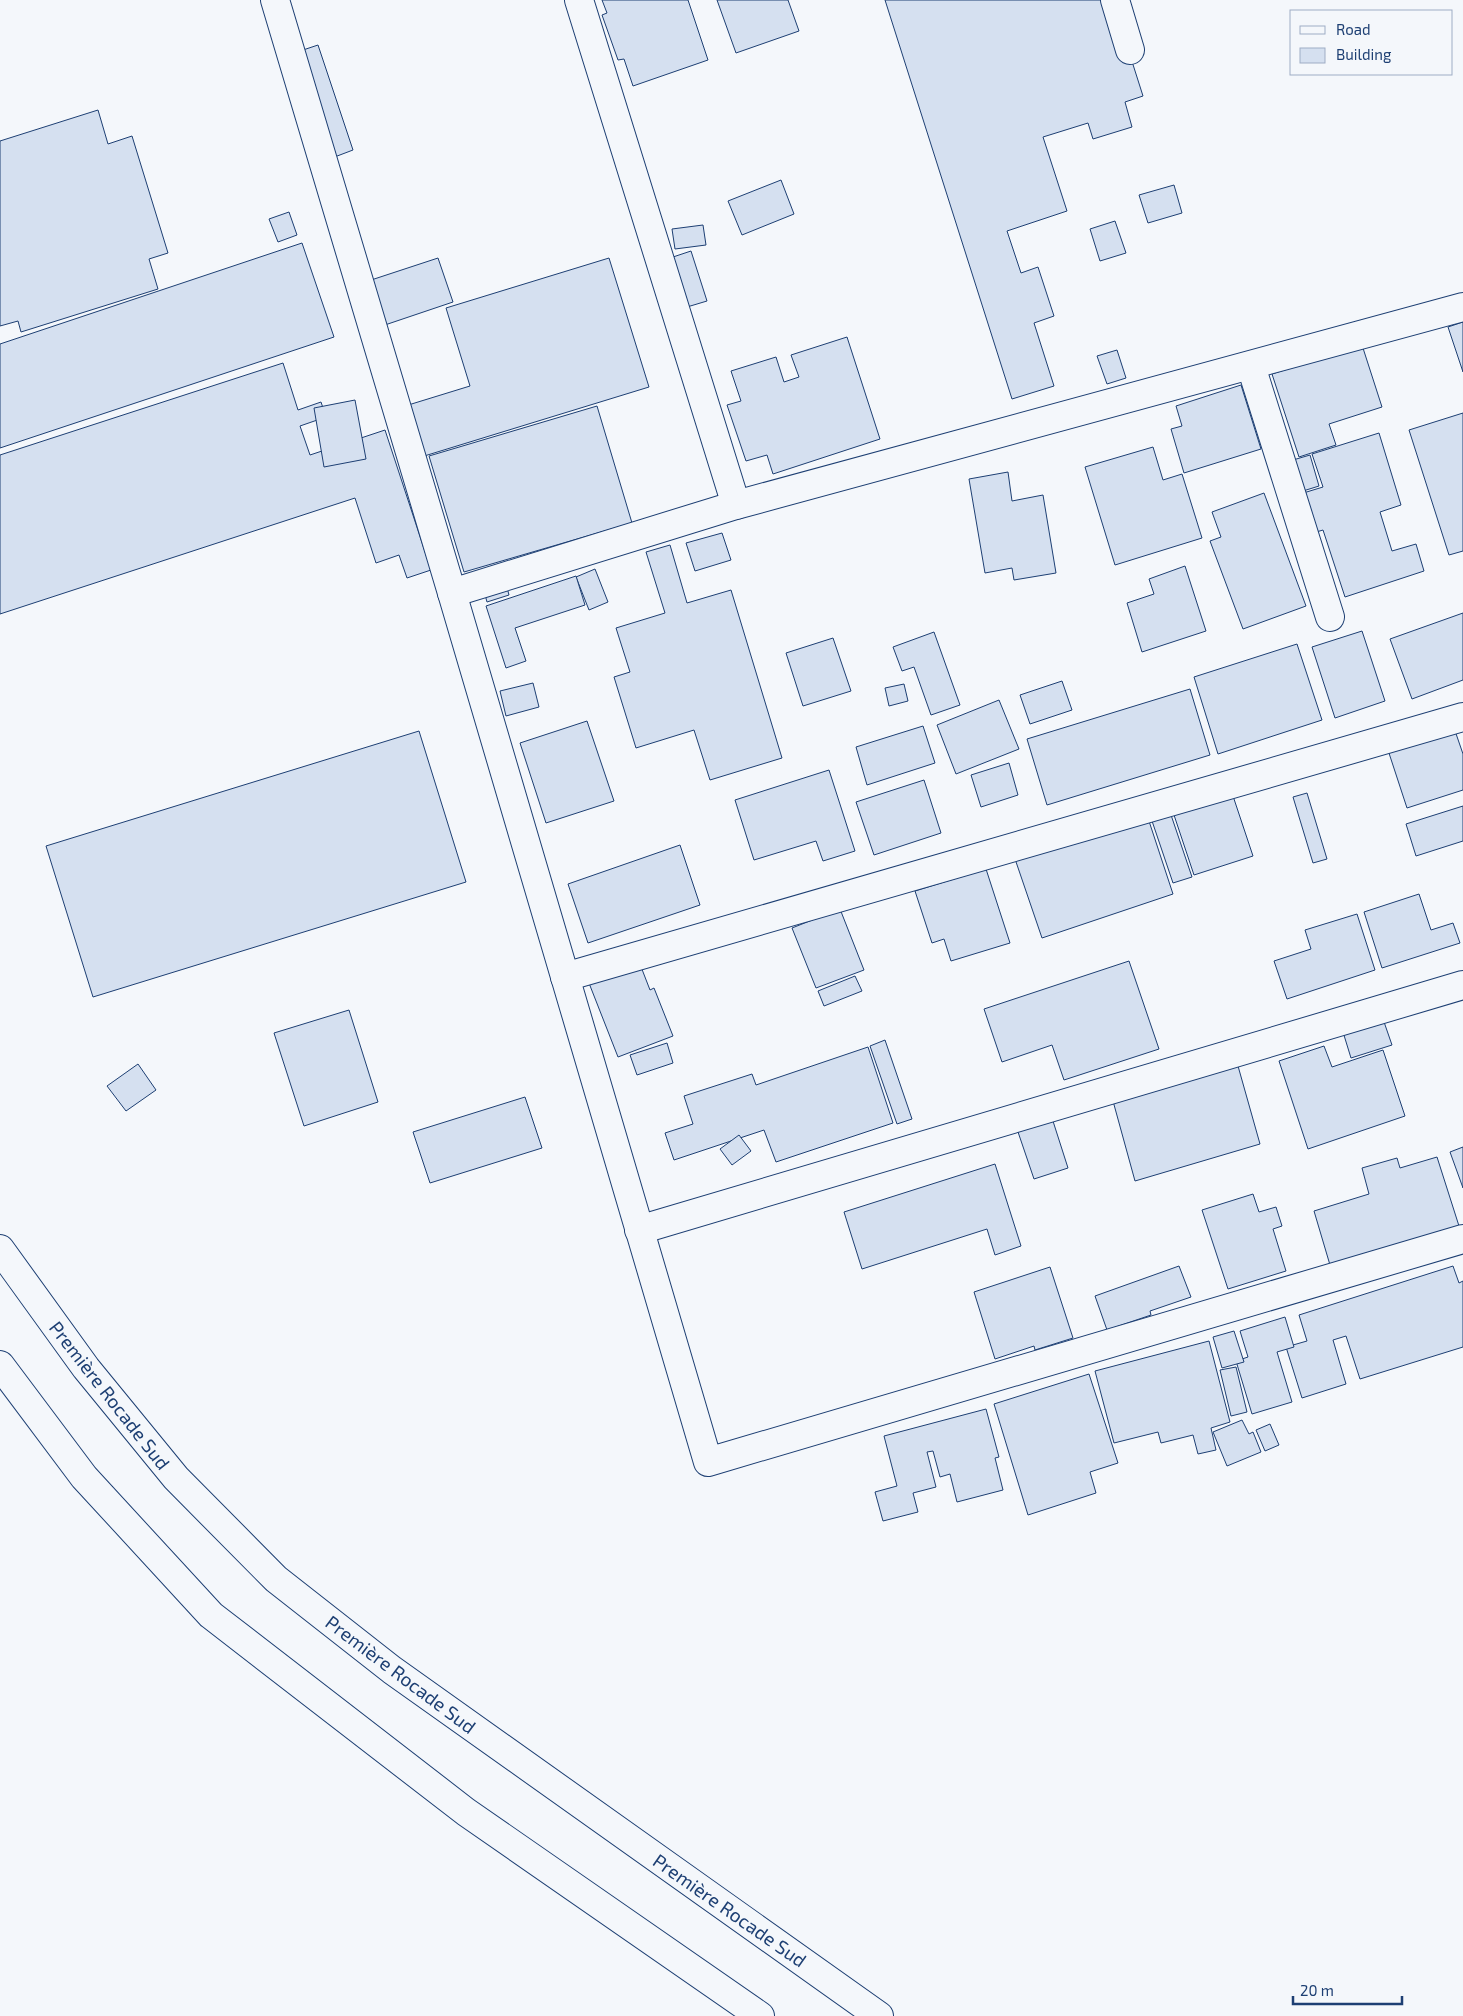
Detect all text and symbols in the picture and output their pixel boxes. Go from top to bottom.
legend [1290,10,1453,75]
text: Road [1336,20,1371,38]
text: Building [1336,45,1392,63]
street label: Première Rocade Sud [45,1316,175,1474]
street label: Première Rocade Sud [321,1610,481,1738]
street label: Première Rocade Sud [649,1848,811,1972]
scale bar [1293,1974,1402,2006]
text: 20 m [1300,1981,1334,1999]

